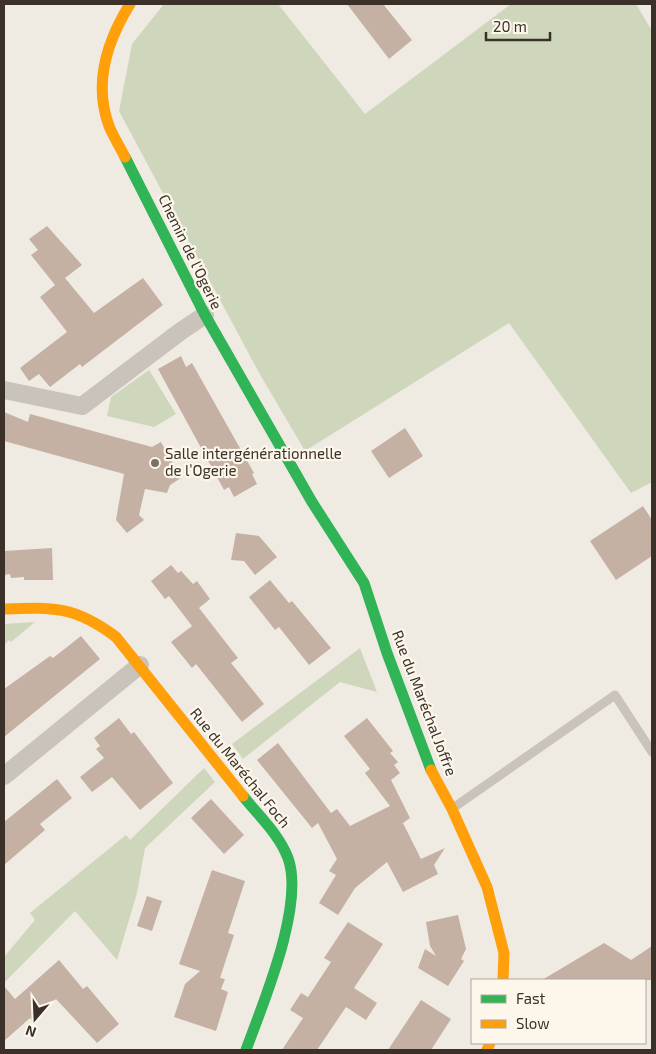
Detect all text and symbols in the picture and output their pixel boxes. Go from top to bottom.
scale bar [486,10,550,42]
text: 20 m [493,17,527,35]
street label: Chemin de l'Ogerie [155,191,227,312]
place label: Salle intergénérationnelle de l’Ogerie [165,444,342,479]
marker: Salle intergénérationnelle de l’Ogerie [149,457,161,469]
street label: Rue du Maréchal Joffre [389,627,461,778]
street label: Rue du Maréchal Foch [187,704,295,831]
legend [471,979,646,1044]
text: Fast [516,989,546,1007]
north arrow [10,994,60,1044]
text: Slow [516,1014,550,1032]
text: N [23,1022,38,1041]

